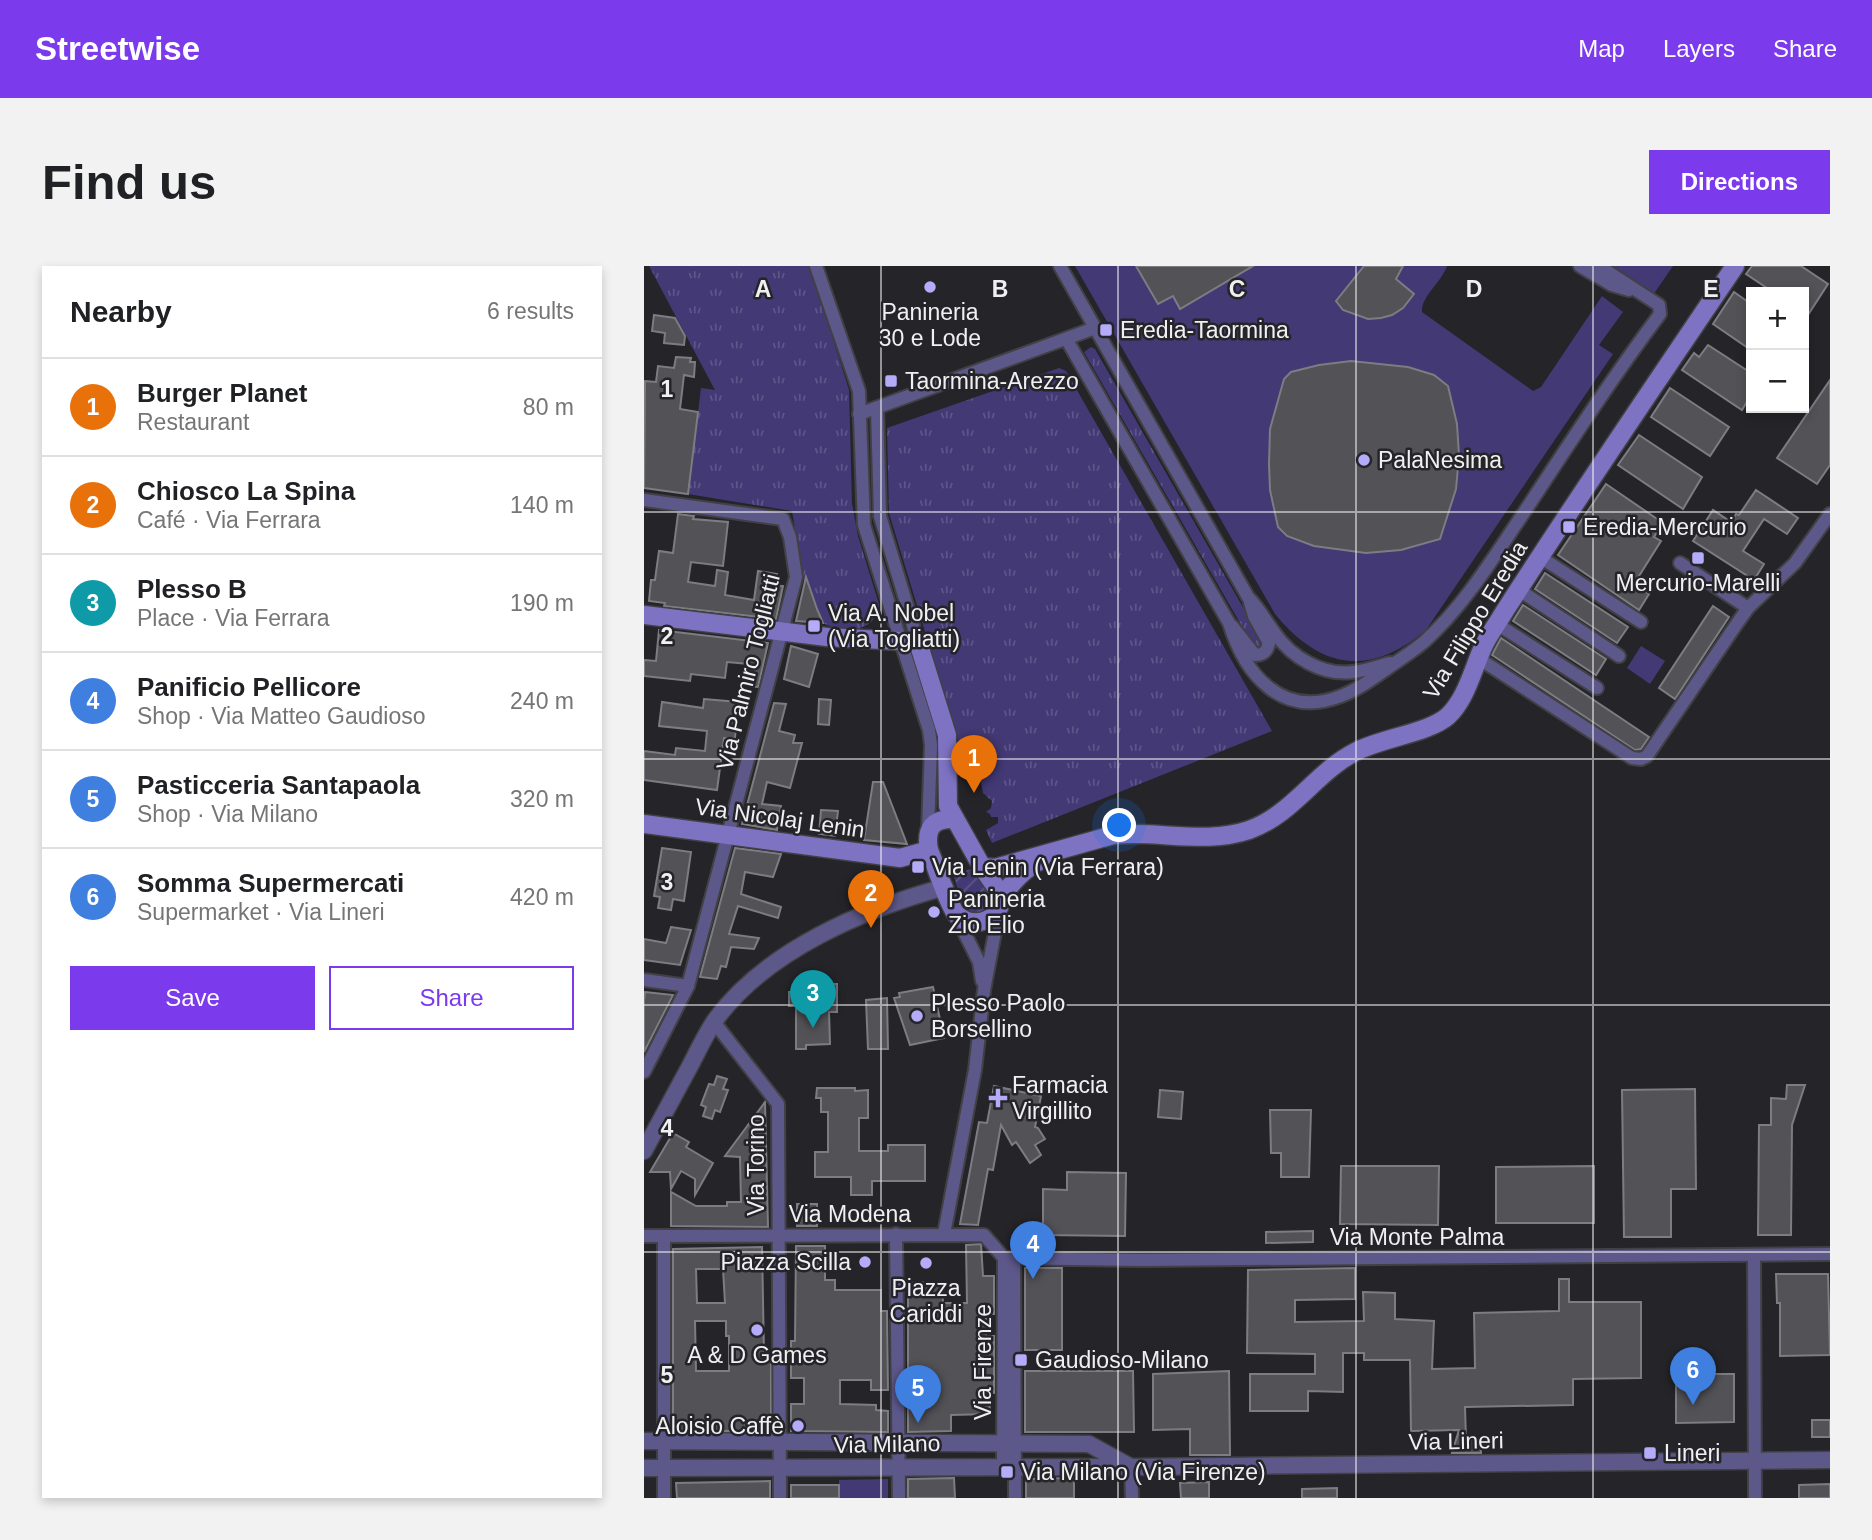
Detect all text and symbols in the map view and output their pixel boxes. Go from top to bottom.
text: Streetwise [35,30,200,67]
text: Map [1578,35,1625,62]
text: Layers [1663,35,1735,62]
text: Share [1773,35,1837,62]
button: Directions [1649,150,1830,214]
text: Find us [42,155,216,209]
text: A [755,276,771,302]
text: B [992,276,1008,302]
text: C [1229,276,1245,302]
text: D [1466,276,1482,302]
text: E [1703,276,1719,302]
marker: Panineria 30 e Lode [922,279,938,295]
map controls [1746,287,1809,413]
button: + [1746,287,1809,350]
text: Nearby [70,295,172,328]
text: 6 results [487,298,574,324]
place label: Panineria 30 e Lode [879,299,981,351]
place label: Eredia-Taormina [1120,317,1289,343]
marker: Eredia-Taormina [1098,322,1114,338]
button: − [1746,350,1809,413]
place label: Taormina-Arezzo [905,368,1079,394]
marker: Taormina-Arezzo [883,373,899,389]
text: 1 [661,376,674,402]
text: Burger Planet [137,378,308,408]
text: 1 [87,394,99,420]
text: 80 m [523,394,574,420]
text: Restaurant [137,409,250,435]
place label: PalaNesima [1378,447,1502,473]
marker: PalaNesima [1356,452,1372,468]
text: Chiosco La Spina [137,476,355,506]
text: 2 [87,492,99,518]
text: 140 m [510,492,574,518]
text: Café · Via Ferrara [137,507,321,533]
place label: Eredia-Mercurio [1583,514,1747,540]
marker: Eredia-Mercurio [1561,519,1577,535]
street label: Via Filippo Eredia [1418,536,1533,704]
marker: Mercurio-Marelli [1690,550,1706,566]
place label: Mercurio-Marelli [1616,570,1780,596]
street label: Via Palmiro Togliatti [711,571,785,773]
text: Plesso B [137,574,247,604]
text: 3 [87,590,99,616]
text: 190 m [510,590,574,616]
place label: Via A. Nobel (Via Togliatti) [828,600,960,652]
text: Place · Via Ferrara [137,605,330,631]
marker: Via A. Nobel (Via Togliatti) [806,618,822,634]
text: 2 [661,623,673,649]
text: Panificio Pellicore [137,672,361,702]
text: 4 [87,688,99,714]
text: 240 m [510,688,574,714]
text: Shop · Via Matteo Gaudioso [137,703,426,729]
pin: 1 [951,735,997,793]
text: Pasticceria Santapaola [137,770,420,800]
text: 5 [87,786,99,812]
text: 320 m [510,786,574,812]
street label: Via Nicolaj Lenin [694,793,866,843]
text: Shop · Via Milano [137,801,318,827]
your location [1102,808,1136,842]
place label: Via Lenin (Via Ferrara) [932,854,1164,880]
marker: Via Lenin (Via Ferrara) [910,859,926,875]
text: Somma Supermercati [137,868,404,898]
text: 3 [661,869,673,895]
pin: 2 [848,870,894,928]
text: 6 [87,884,99,910]
text: 420 m [510,884,574,910]
place label: Panineria Zio Elio [948,886,1045,938]
text: Supermarket · Via Lineri [137,899,385,925]
marker: Panineria Zio Elio [926,904,942,920]
button: Save [70,966,315,1030]
button: Share [329,966,574,1030]
pin: 3 [790,970,836,1028]
place label: Plesso Paolo Borsellino [931,990,1065,1042]
marker: Plesso Paolo Borsellino [909,1008,925,1024]
place label: Farmacia Virgillito [1012,1072,1108,1124]
marker: Farmacia Virgillito [990,1090,1006,1106]
street label: Via Torino [743,1114,769,1216]
text: 4 [661,1115,674,1141]
street label: Via Modena [789,1201,911,1227]
pin: 4 [1010,1221,1056,1279]
street label: Via Monte Palma [1330,1224,1505,1250]
place label: Piazza Scilla [721,1249,851,1275]
marker: Piazza Scilla [857,1254,873,1270]
marker: Piazza Cariddi [918,1255,934,1271]
place label: Piazza Cariddi [890,1275,962,1327]
street label: Via Firenze [970,1304,996,1420]
marker: A & D Games [749,1322,765,1338]
place label: A & D Games [687,1342,827,1368]
place label: Gaudioso-Milano [1035,1347,1209,1373]
pin: 6 [1670,1347,1716,1405]
marker: Gaudioso-Milano [1013,1352,1029,1368]
text: 5 [661,1362,674,1388]
pin: 5 [895,1365,941,1423]
place label: Aloisio Caffè [655,1413,784,1439]
marker: Aloisio Caffè [790,1418,806,1434]
street label: Via Lineri [1408,1427,1504,1455]
street label: Via Milano [833,1430,941,1458]
place label: Lineri [1664,1440,1720,1466]
marker: Lineri [1642,1445,1658,1461]
place label: Via Milano (Via Firenze) [1021,1459,1266,1485]
marker: Via Milano (Via Firenze) [999,1464,1015,1480]

